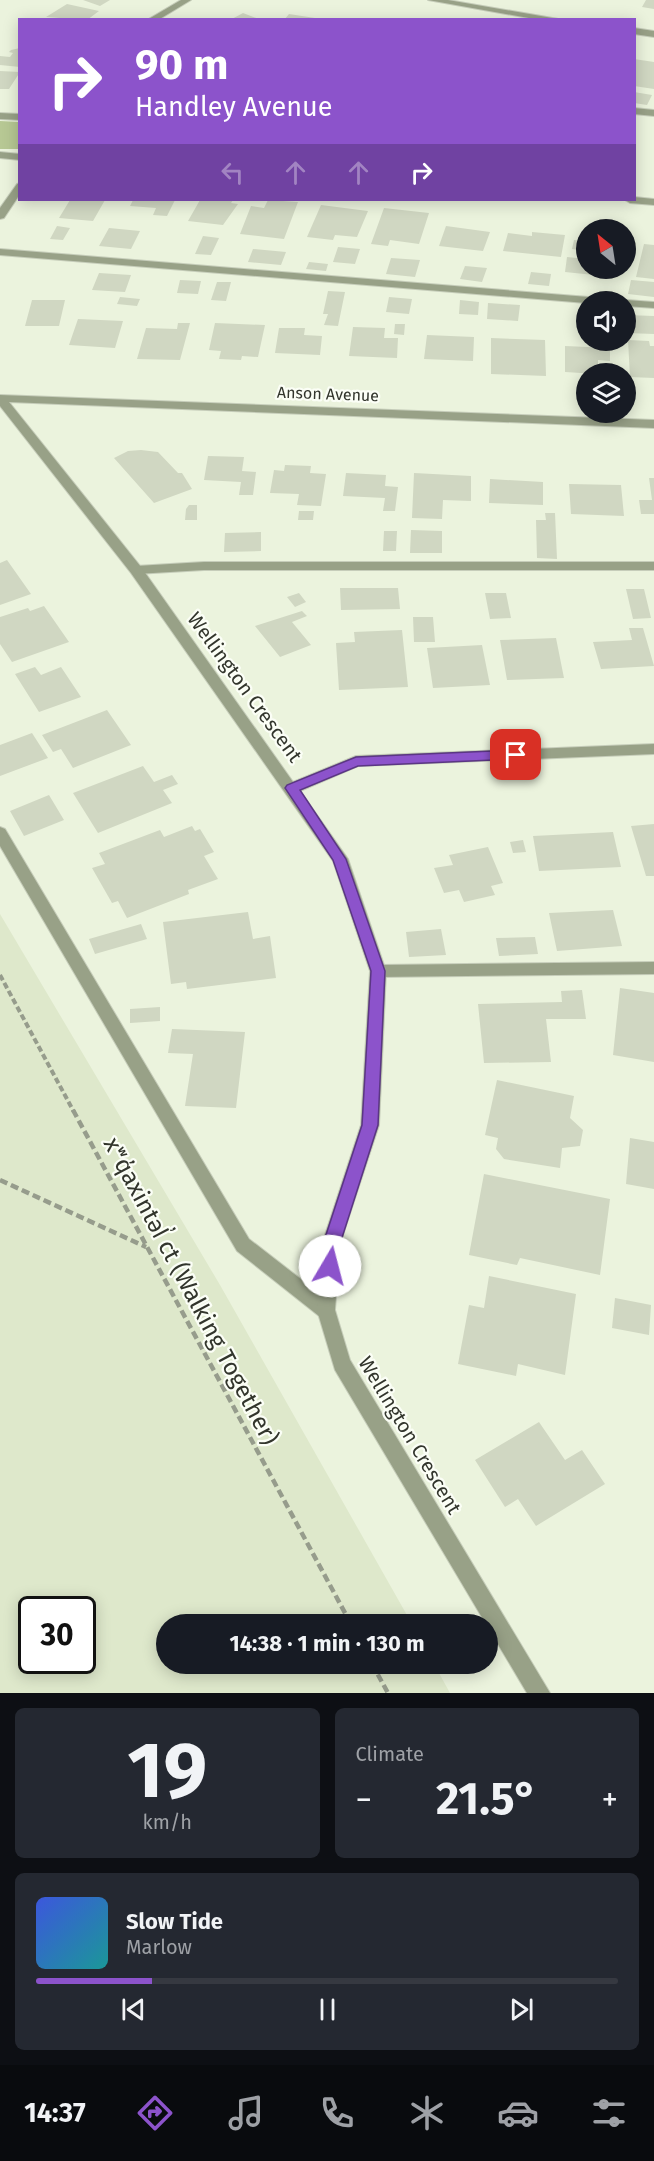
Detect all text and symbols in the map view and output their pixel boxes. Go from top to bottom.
text: 90 m [135,40,229,90]
icon: right [36,42,114,120]
text: Handley Avenue [135,91,332,123]
icon: left [216,156,249,189]
icon: ahead [279,156,312,189]
icon: ahead [342,156,375,189]
icon: right [405,156,438,189]
north arrow [576,219,636,279]
map controls [576,219,636,423]
button: sound [576,291,636,351]
button: layers [576,363,636,423]
street label: Anson Avenue [277,383,379,405]
street label: Wellington Crescent [183,607,308,767]
pin [490,729,541,780]
icon: arrive [499,738,532,771]
street label: xʷq̓axintəl̕ ct (Walking Together) [98,1131,286,1450]
position arrow [298,1234,362,1298]
street label: Wellington Crescent [353,1352,467,1519]
speed limit sign: 30 [18,1596,96,1674]
text: 14:38 · 1 min · 130 m [229,1630,425,1657]
text: 19 [127,1724,207,1818]
text: Climate [356,1742,424,1766]
text: 21.5° [436,1772,538,1826]
text: − [356,1780,372,1820]
text: + [602,1780,618,1820]
text: km/h [143,1810,192,1834]
text: Slow Tide [126,1908,223,1935]
text: Marlow [126,1935,192,1959]
icon: previous [117,1993,150,2026]
icon: pause [311,1993,344,2026]
icon: next [505,1993,538,2026]
icon: directions [134,2092,176,2134]
icon: music [225,2092,267,2134]
icon: phone [316,2092,358,2134]
icon: climate [406,2092,448,2134]
icon: car [497,2092,539,2134]
icon: filters [588,2092,630,2134]
text: 14:37 [24,2097,86,2129]

